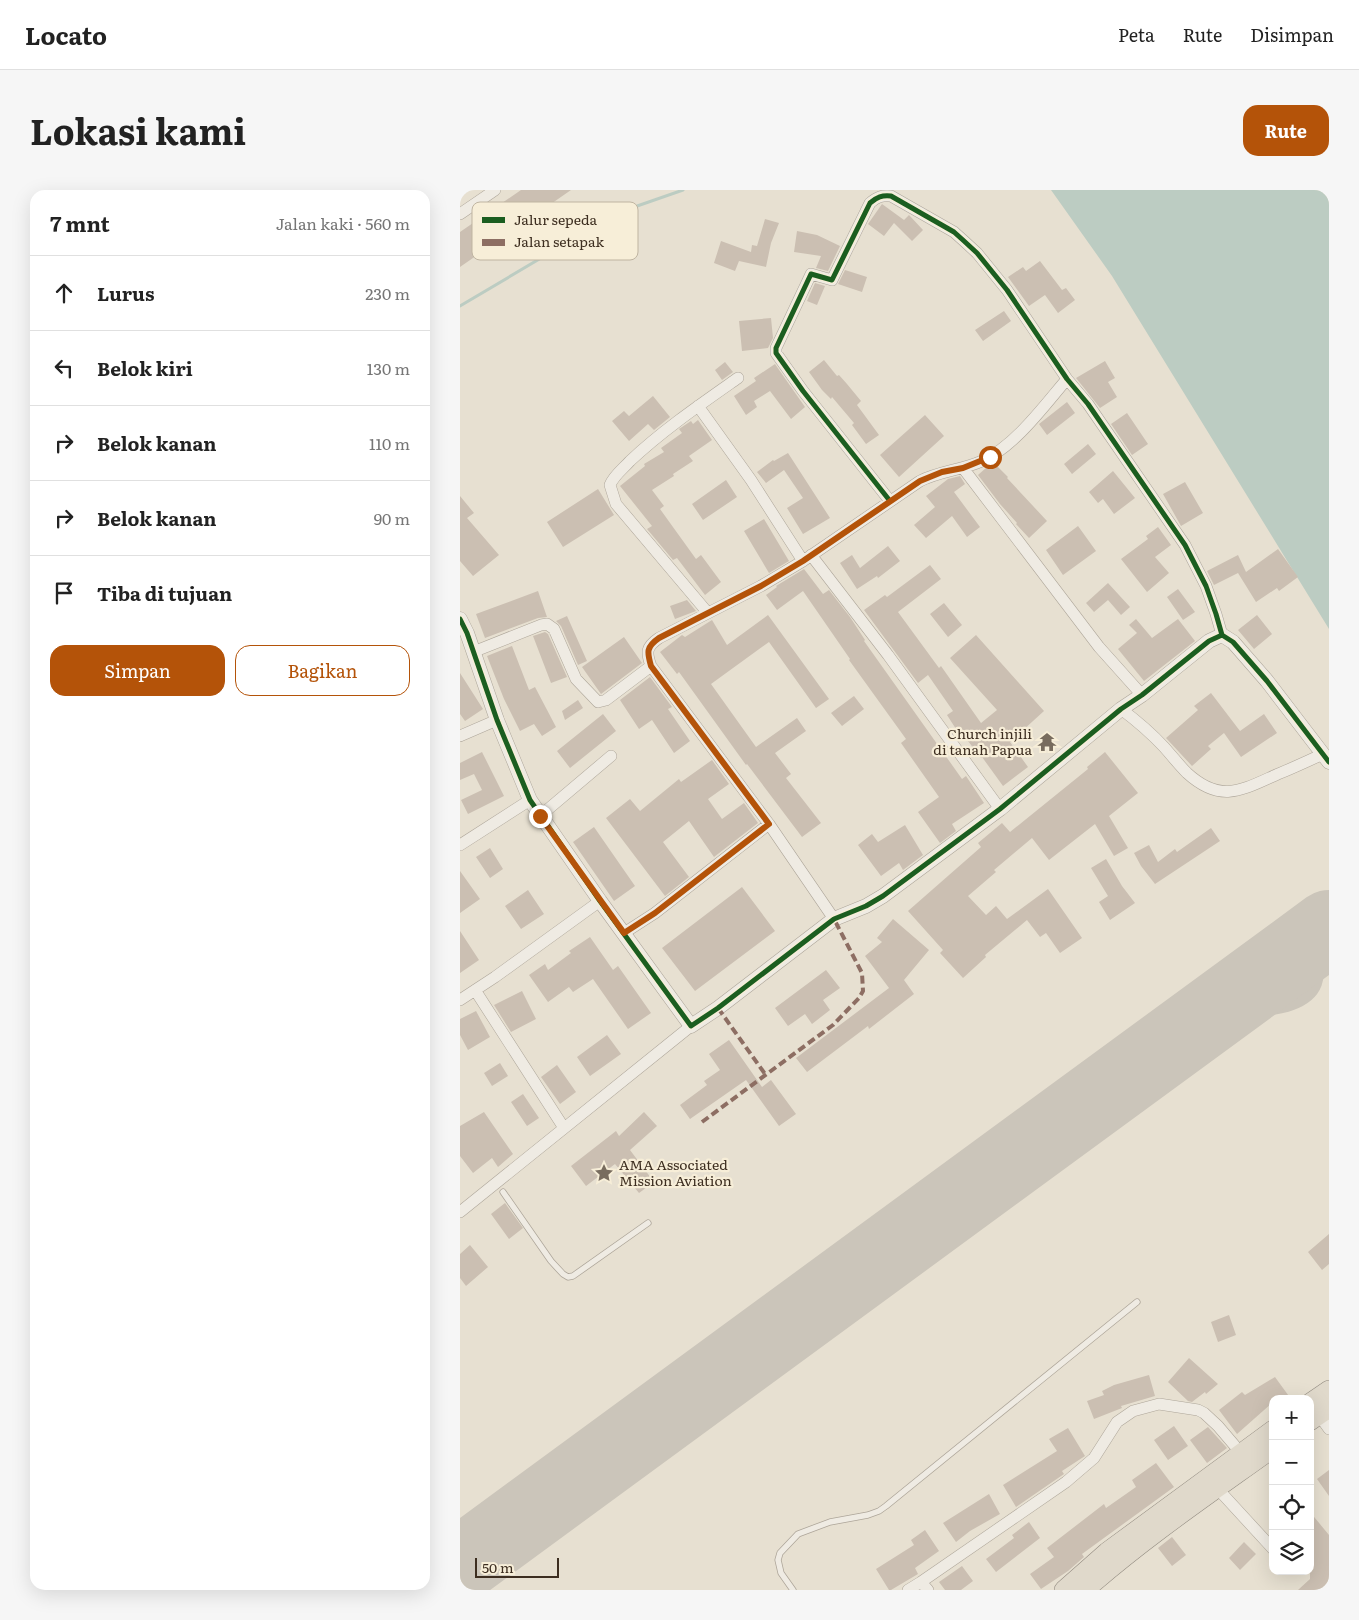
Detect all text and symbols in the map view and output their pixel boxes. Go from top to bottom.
text: Locato [25,17,107,52]
text: Peta [1118,21,1155,48]
text: Rute [1183,21,1222,48]
text: Disimpan [1250,21,1334,48]
text: Lokasi kami [30,104,246,156]
button: Rute [1243,105,1329,156]
legend [472,202,638,260]
text: 7 mnt [50,207,110,238]
text: Jalur sepeda [514,209,597,229]
text: Jalan kaki · 560 m [276,211,410,235]
text: Jalan setapak [514,231,604,251]
icon: ahead [50,279,78,307]
text: Lurus [97,279,154,307]
text: 230 m [365,281,410,305]
icon: left [50,354,78,382]
text: Belok kiri [97,354,193,382]
text: 130 m [367,356,410,380]
icon: right [50,429,78,457]
text: Belok kanan [97,429,216,457]
text: 110 m [369,431,410,455]
route start [979,446,1002,469]
icon: right [50,504,78,532]
text: Belok kanan [97,504,216,532]
text: 90 m [374,506,410,530]
icon: arrive [50,579,78,607]
text: Tiba di tujuan [97,579,232,607]
button: Simpan [50,645,225,696]
button: Bagikan [235,645,410,696]
place label: Church injili di tanah Papua [933,723,1032,759]
temple icon: Church injili di tanah Papua [1036,731,1058,753]
route end [529,805,552,828]
place label: AMA Associated Mission Aviation [619,1154,732,1190]
place icon: AMA Associated Mission Aviation [593,1162,615,1184]
map controls [1269,1395,1314,1575]
button: + [1269,1395,1314,1440]
button: − [1269,1440,1314,1485]
button: locate [1269,1485,1314,1530]
button: layers [1269,1530,1314,1575]
scale bar [475,1555,559,1578]
text: 50 m [482,1557,514,1577]

